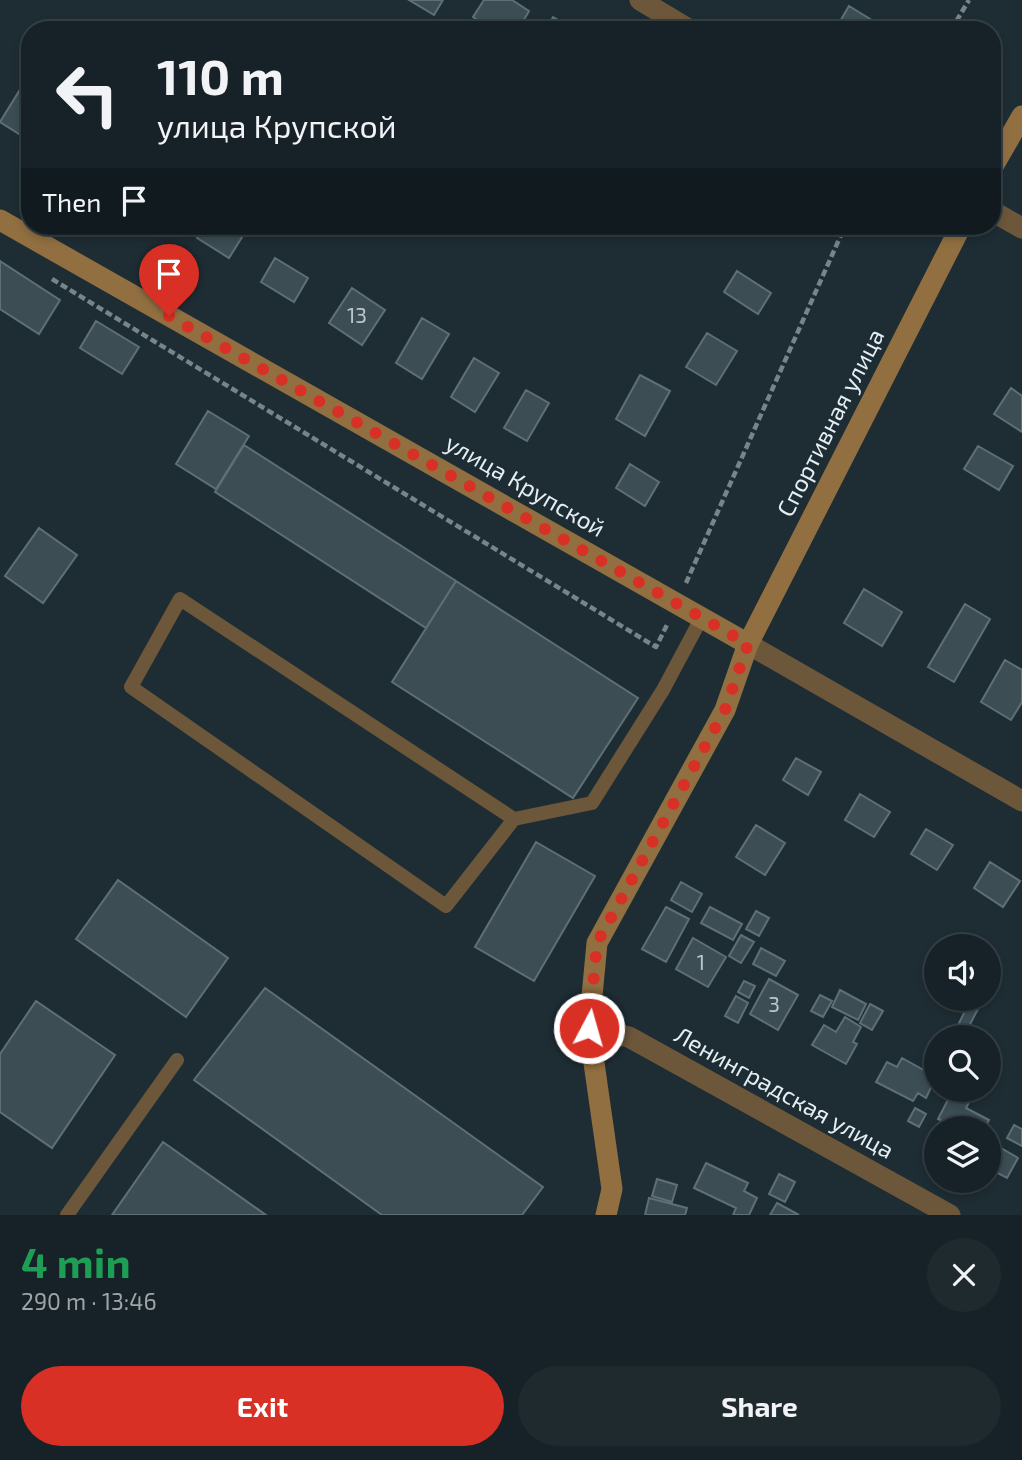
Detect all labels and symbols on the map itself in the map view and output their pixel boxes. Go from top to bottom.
pin [139,244,199,316]
house number: 13 [347,302,367,327]
street label: Спортивная улица [770,324,890,522]
street label: улица Крупской [440,427,611,543]
house number: 1 [697,949,705,974]
position arrow [552,991,626,1065]
house number: 3 [768,991,780,1016]
street label: Ленинградская улица [670,1019,899,1165]

